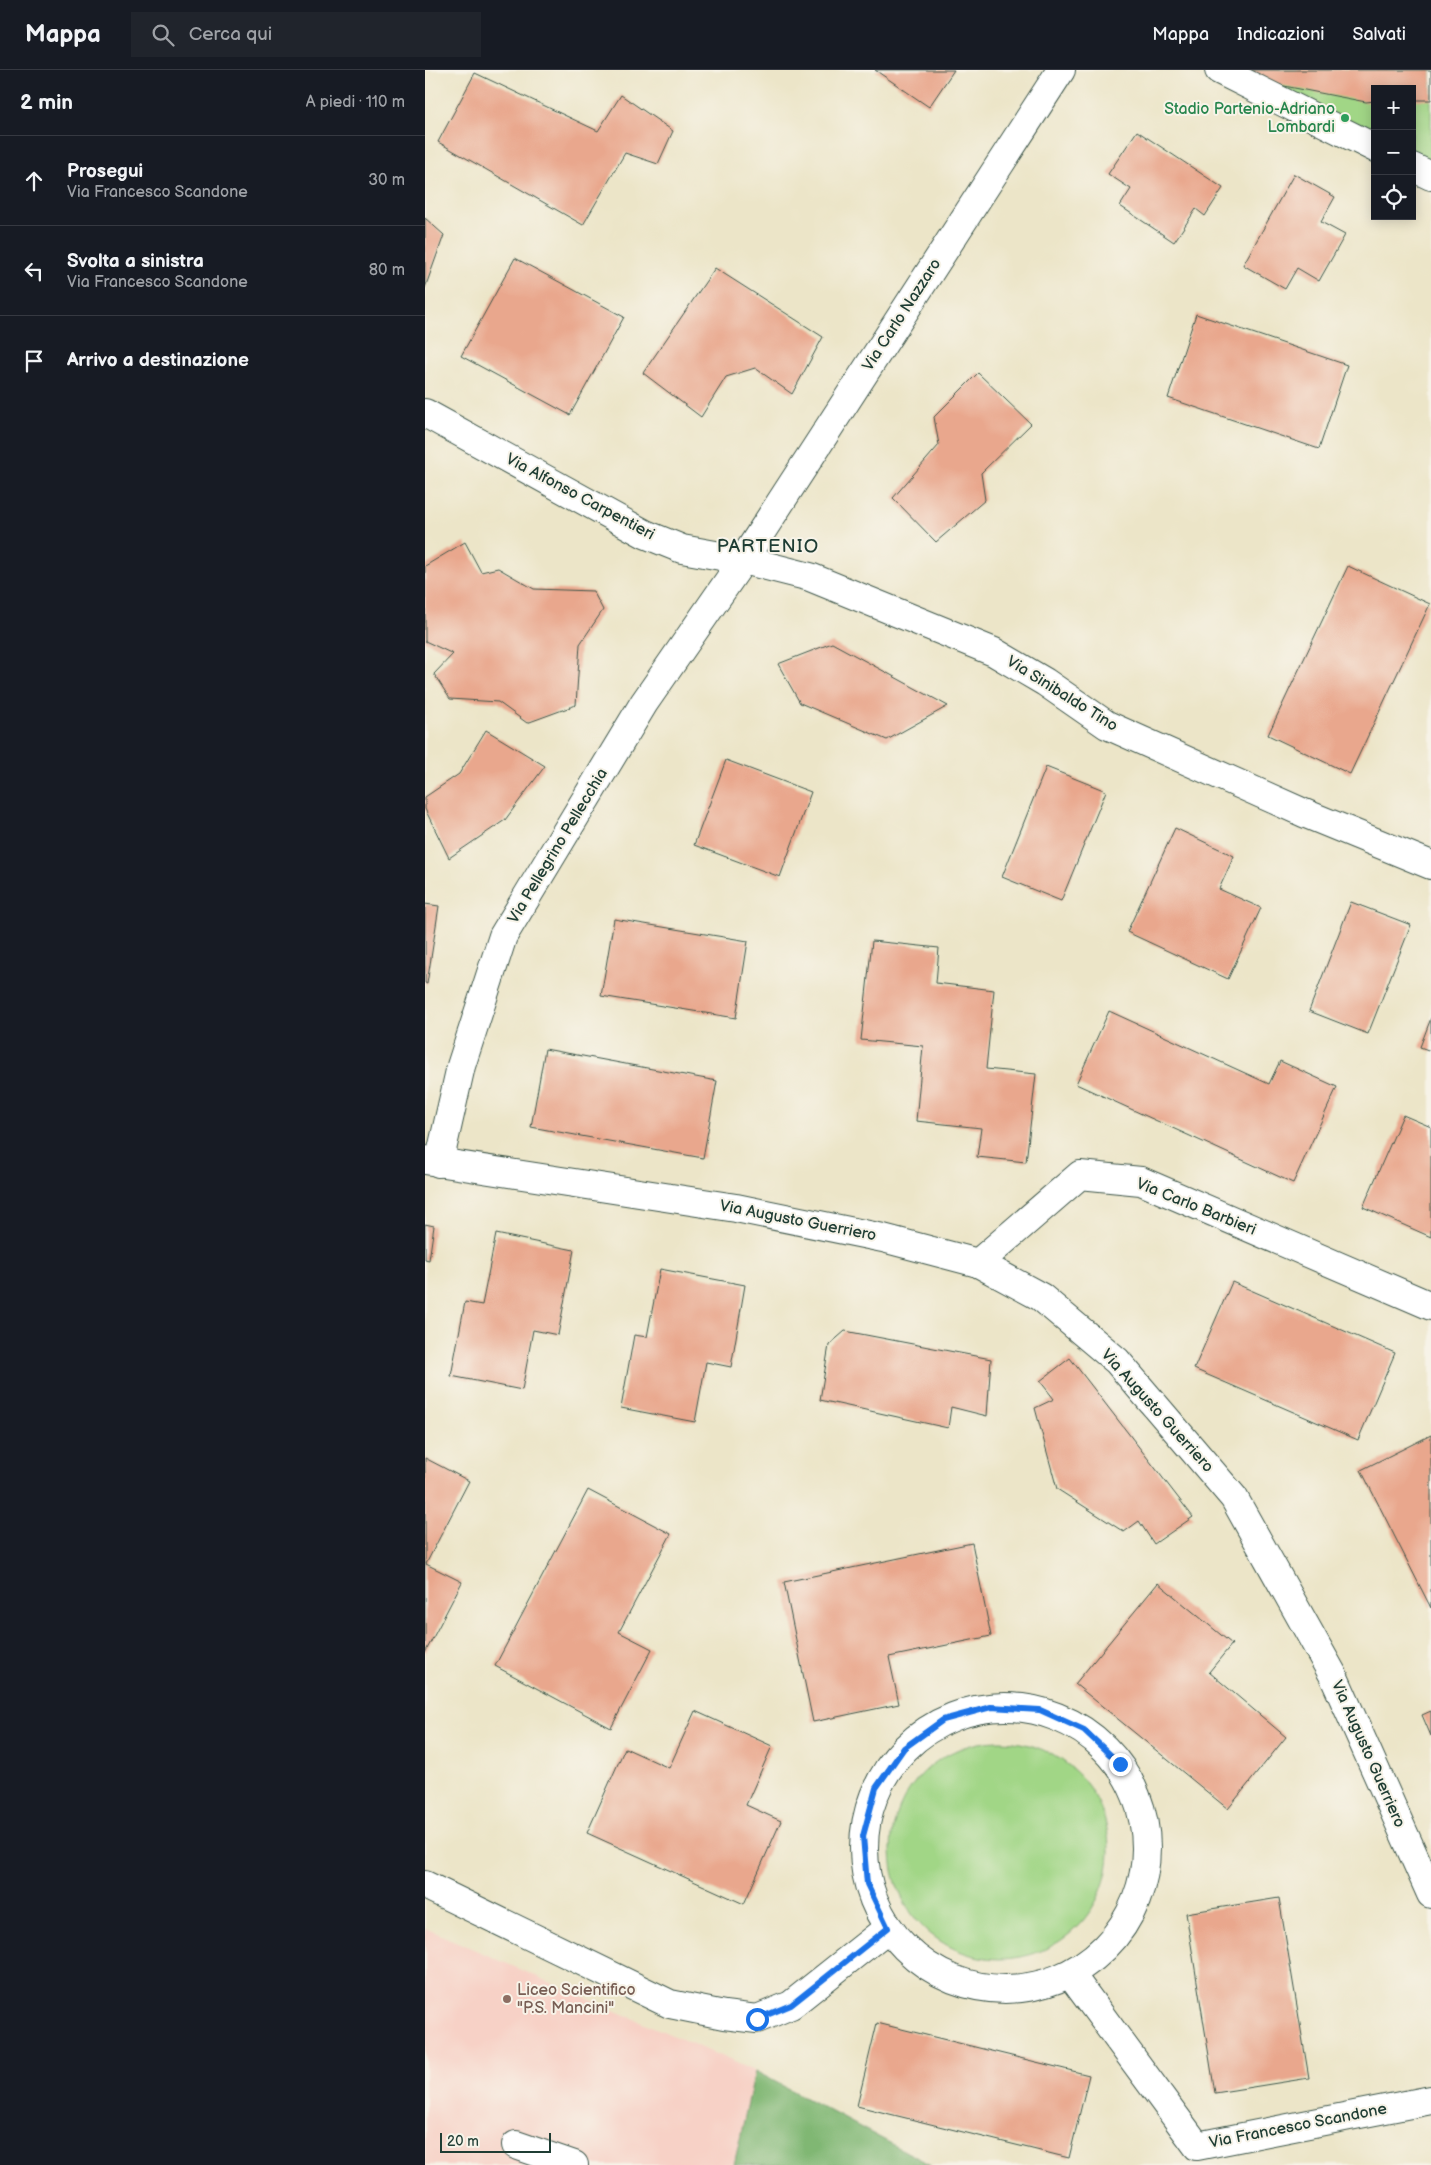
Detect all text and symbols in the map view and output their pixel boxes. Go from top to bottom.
search box [131,12,481,57]
text: Mappa [25,20,101,49]
icon: search [149,21,177,49]
text: Cerca qui [189,23,272,46]
text: Mappa [1152,24,1209,45]
text: Indicazioni [1237,24,1325,45]
text: Salvati [1353,24,1406,45]
map controls [1371,85,1416,220]
button: + [1371,85,1416,130]
text: 2 min [20,90,73,115]
text: A piedi · 110 m [306,93,405,112]
place label: Stadio Partenio-Adriano Lombardi [1164,100,1335,137]
marker: Stadio Partenio-Adriano Lombardi [1339,112,1351,124]
button: − [1371,130,1416,175]
text: Prosegui [67,160,143,183]
icon: ahead [20,167,48,195]
text: 30 m [368,171,405,190]
button: locate [1371,175,1416,220]
text: Via Francesco Scandone [67,183,248,202]
text: Svolta a sinistra [67,250,204,273]
street label: Via Carlo Nazzaro [859,255,945,375]
icon: left [20,257,48,285]
text: 80 m [369,261,405,280]
text: Via Francesco Scandone [67,273,248,292]
icon: arrive [20,347,48,375]
text: Arrivo a destinazione [67,349,249,372]
street label: Via Alfonso Carpentieri [502,450,658,544]
district label: PARTENIO [717,535,819,558]
street label: Via Sinibaldo Tino [1003,652,1121,736]
street label: Via Pellegrino Pellecchia [504,765,612,927]
street label: Via Carlo Barbieri [1133,1174,1259,1240]
street label: Via Augusto Guerriero [718,1196,878,1246]
street label: Via Augusto Guerriero [1097,1345,1217,1477]
street label: Via Augusto Guerriero [1327,1677,1409,1831]
route end [1109,1753,1132,1776]
place label: Liceo Scientifico "P.S. Mancini" [517,1981,636,2018]
marker: Liceo Scientifico "P.S. Mancini" [501,1993,513,2005]
route start [746,2008,769,2031]
street label: Via Francesco Scandone [1208,2099,1389,2153]
scale bar [440,2130,551,2153]
text: 20 m [447,2133,479,2150]

